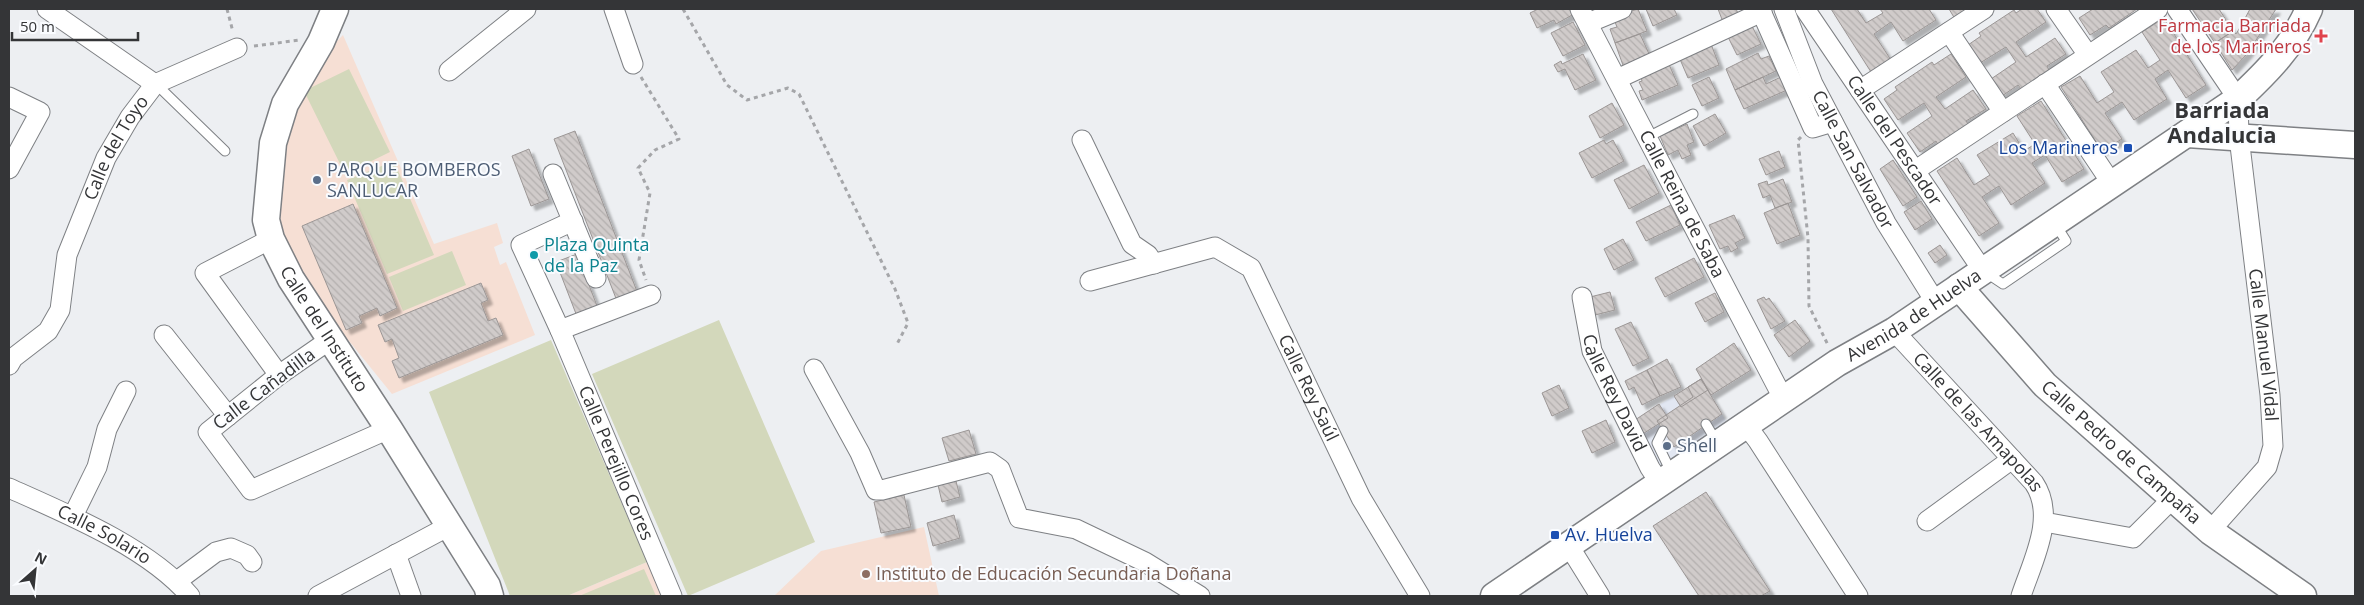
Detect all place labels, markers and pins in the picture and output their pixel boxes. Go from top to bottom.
place label: Farmacia Barriada de los Marineros [2158,13,2311,58]
marker: Farmacia Barriada de los Marineros [2315,30,2327,42]
place label: Los Marineros [1999,135,2118,159]
marker: Los Marineros [2122,142,2134,154]
place label: PARQUE BOMBEROS SANLUCAR [327,157,501,202]
marker: PARQUE BOMBEROS SANLUCAR [311,174,323,186]
place label: Plaza Quinta de la Paz [544,232,650,277]
marker: Plaza Quinta de la Paz [528,249,540,261]
place label: Shell [1677,433,1717,457]
marker: Shell [1661,440,1673,452]
place label: Av. Huelva [1565,522,1653,546]
marker: Av. Huelva [1549,529,1561,541]
place label: Instituto de Educación Secundaria Doñana [876,561,1231,585]
marker: Instituto de Educación Secundaria Doñana [860,568,872,580]

